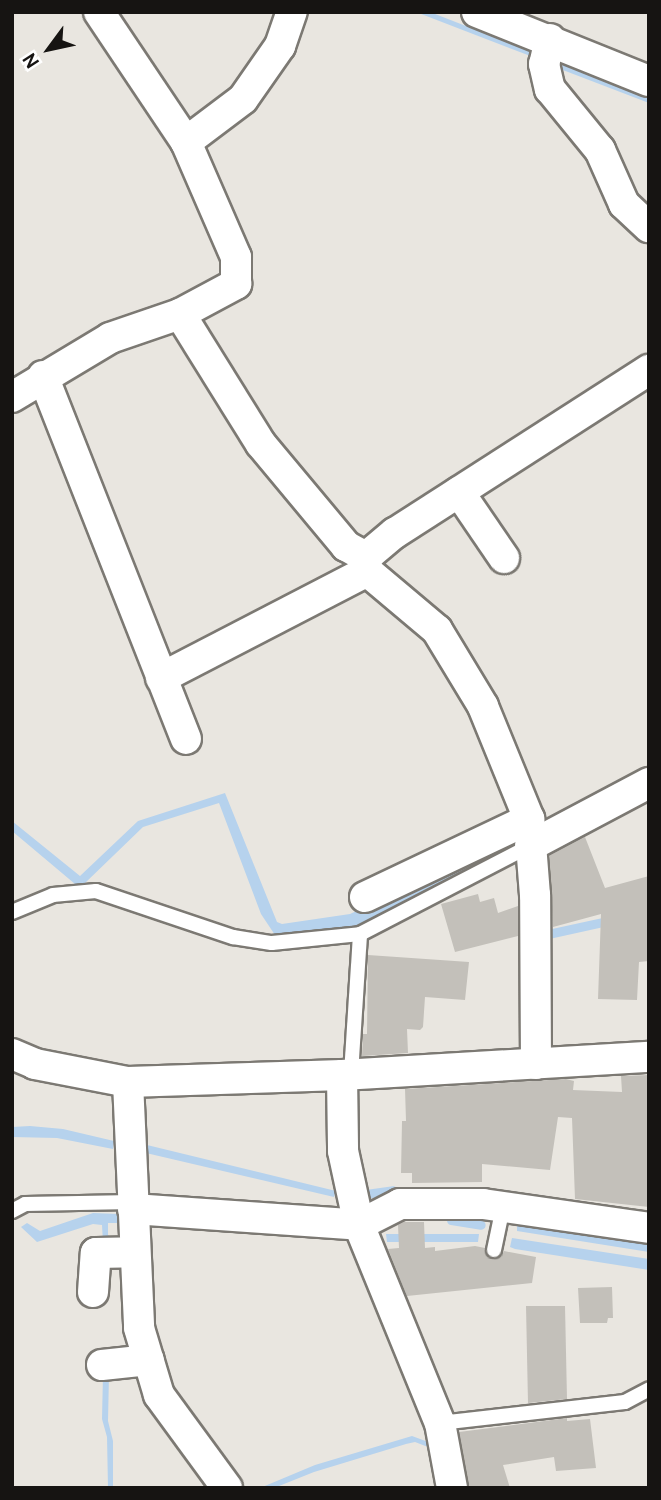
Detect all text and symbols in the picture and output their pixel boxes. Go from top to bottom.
north arrow [14,14,84,84]
text: N [18,49,44,73]

